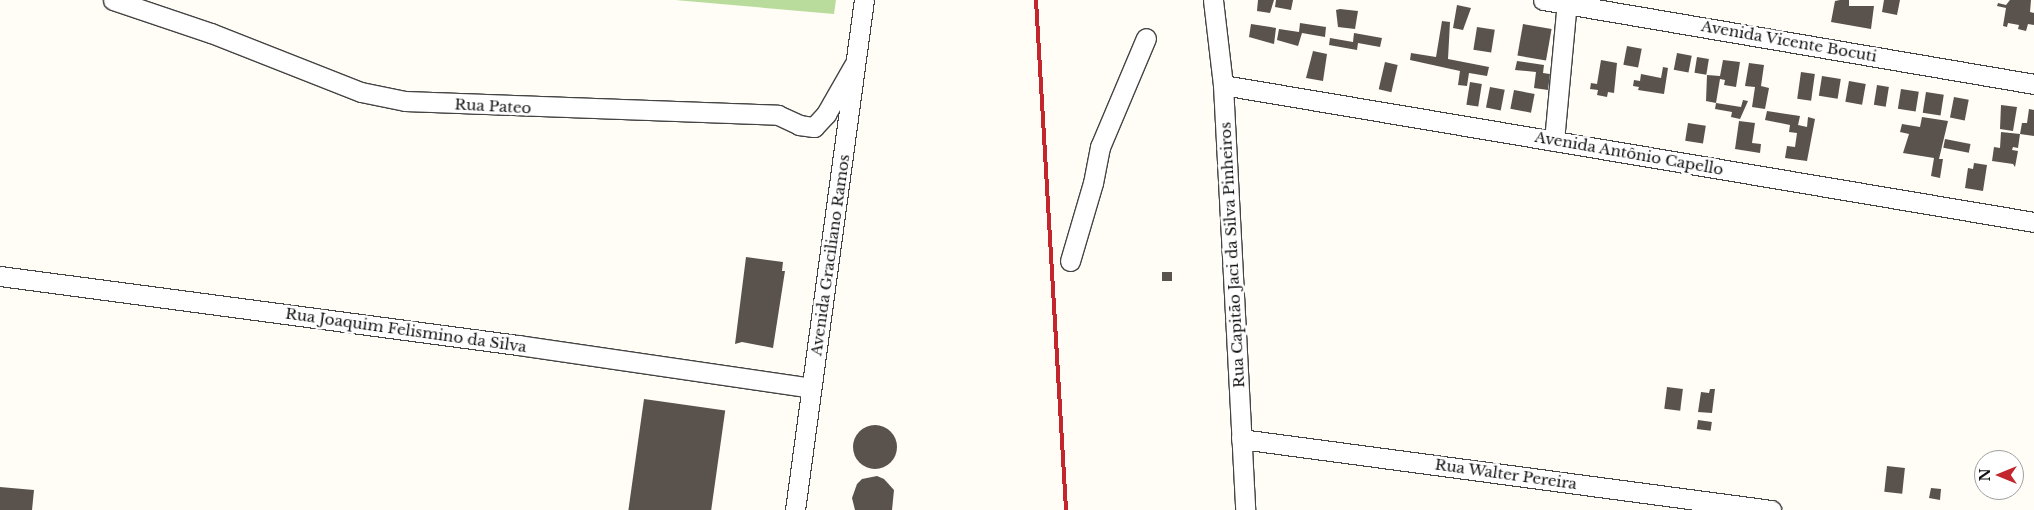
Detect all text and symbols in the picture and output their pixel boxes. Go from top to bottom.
street label: Avenida Vicente Bocuti [1699,17,1879,65]
street label: Rua Pateo [454,95,532,117]
street label: Rua Capitão Jaci da Silva Pinheiros [1216,121,1248,389]
street label: Avenida Antônio Capello [1533,127,1725,179]
street label: Avenida Graciliano Ramos [807,153,853,357]
street label: Rua Joaquim Felismino da Silva [284,304,528,356]
north arrow [1974,450,2024,500]
street label: Rua Walter Pereira [1433,455,1579,493]
text: N [1976,468,1994,482]

